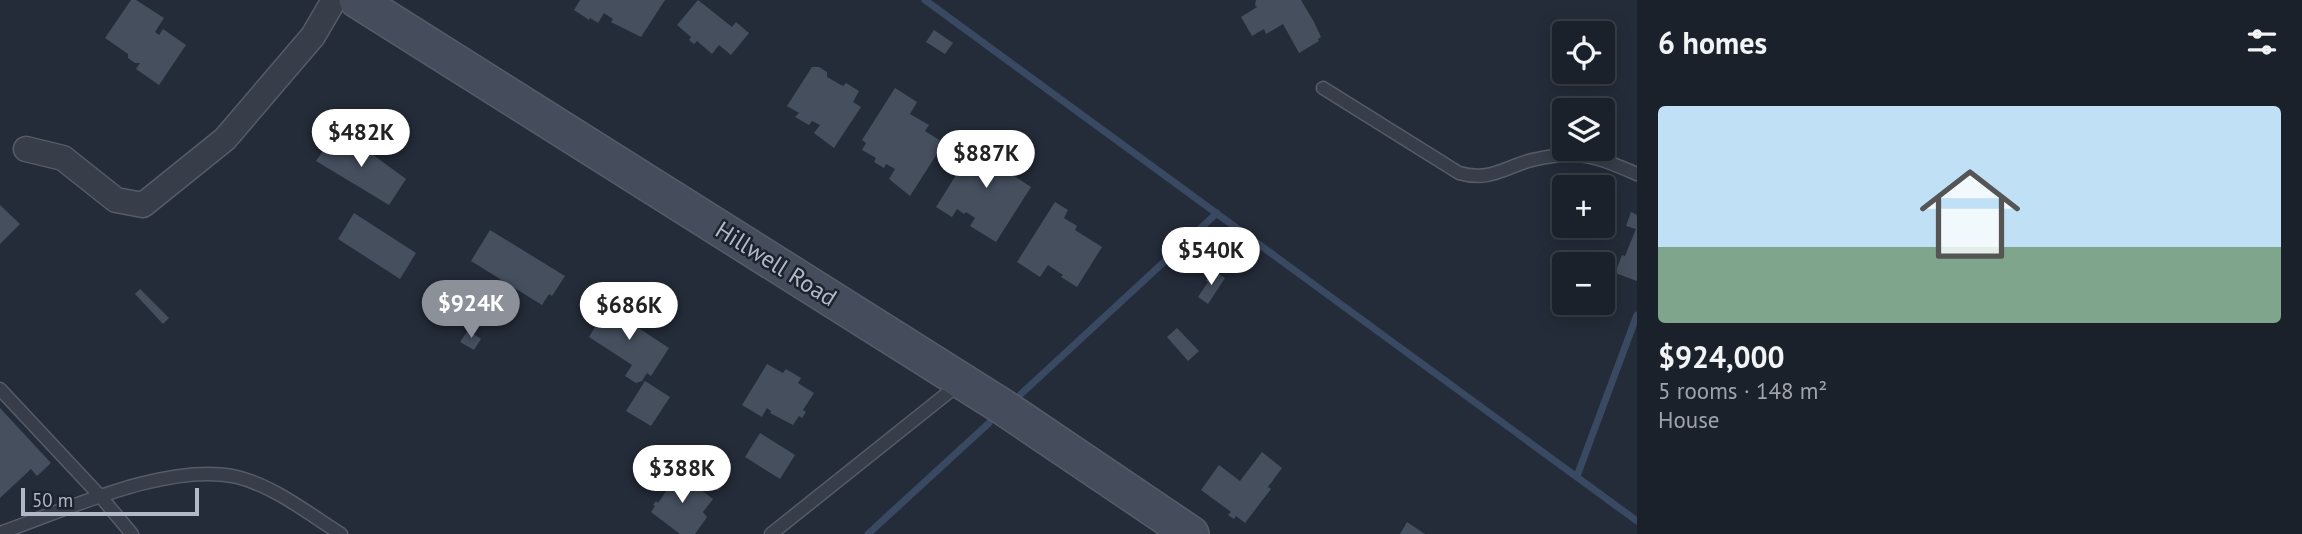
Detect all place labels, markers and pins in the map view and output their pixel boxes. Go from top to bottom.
pin: $482K [312,110,410,169]
pin: $887K [937,130,1035,190]
pin: $540K [1162,228,1260,287]
pin: $924K [422,280,520,340]
pin: $686K [580,282,678,342]
pin: $388K [633,446,731,505]

